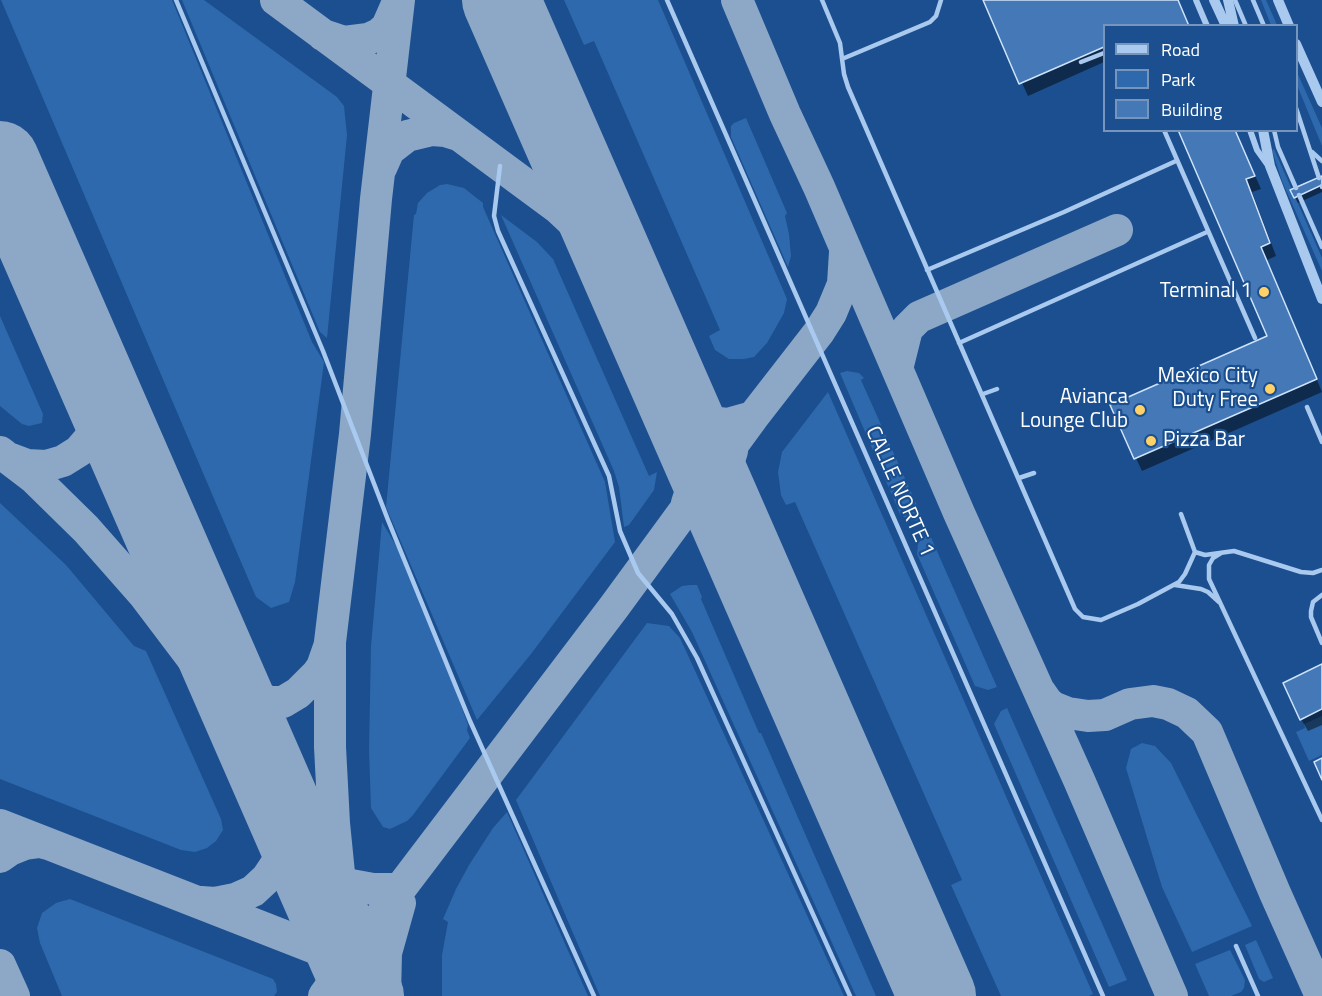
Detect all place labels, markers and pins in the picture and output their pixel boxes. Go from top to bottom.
place label: Terminal 1 [1160,279,1252,305]
marker: Terminal 1 [1257,285,1271,299]
place label: Mexico City Duty Free [1158,364,1258,414]
marker: Mexico City Duty Free [1263,382,1277,396]
place label: Avianca Lounge Club [1020,385,1128,435]
marker: Avianca Lounge Club [1133,403,1147,417]
place label: Pizza Bar [1163,428,1245,454]
marker: Pizza Bar [1144,434,1158,448]

